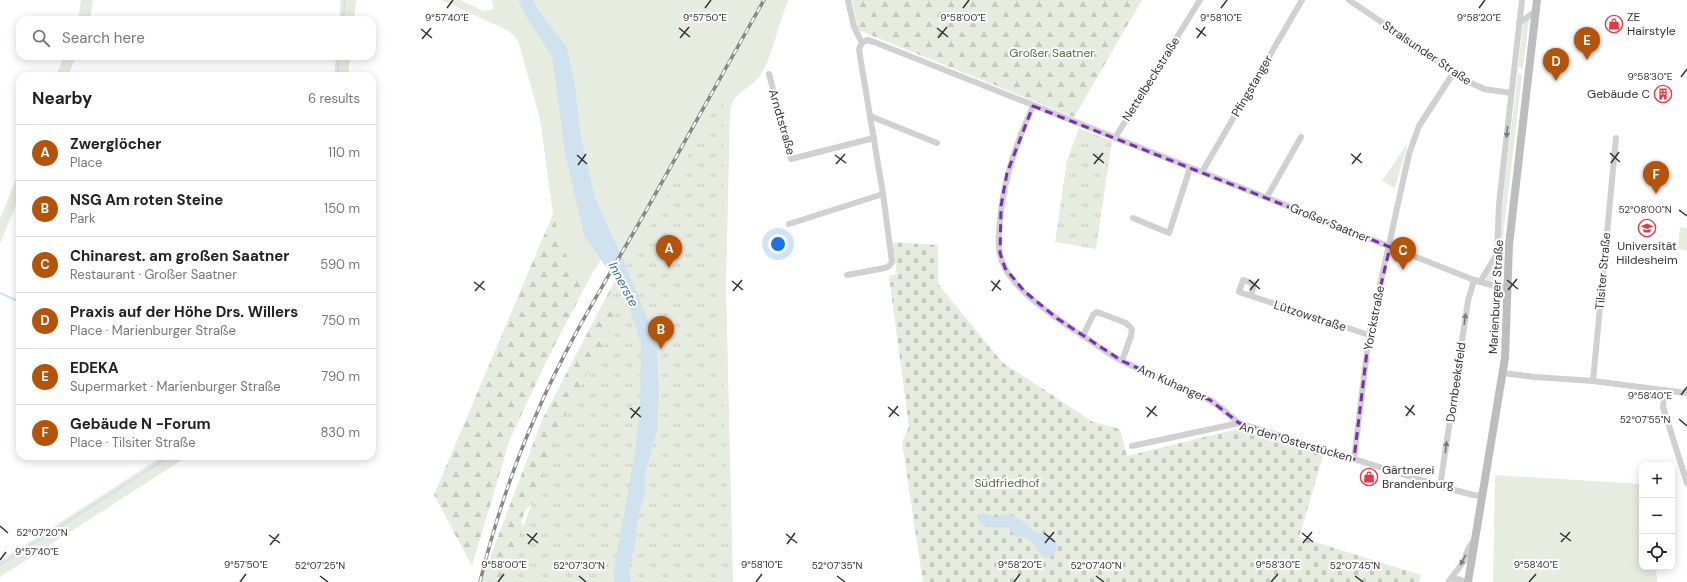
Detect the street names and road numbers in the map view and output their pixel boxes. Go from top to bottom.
street label: Stralsunder Straße [1379,17,1475,89]
street label: Nettelbeckstraße [1119,34,1183,124]
street label: Pfingstanger [1228,52,1276,120]
street label: Arndtstraße [765,87,799,157]
street label: Großer Saatner [1287,200,1373,247]
street label: Tilsiter Straße [1592,232,1614,310]
street label: Marienburger Straße [1485,239,1507,355]
street label: Yorckstraße [1360,284,1388,352]
street label: Lützowstraße [1272,297,1349,335]
street label: Dornbeeksfeld [1442,341,1470,423]
street label: Am Kuhanger [1135,361,1209,405]
street label: An den Osterstücken [1238,418,1354,466]

